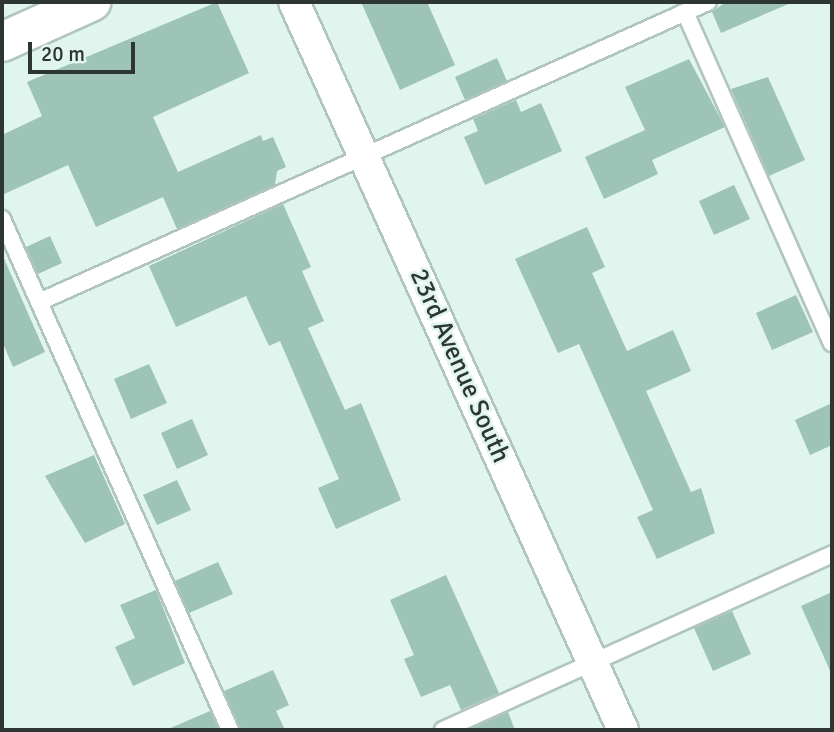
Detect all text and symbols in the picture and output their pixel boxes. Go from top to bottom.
scale bar [32,28,138,72]
text: 20 m [41,41,85,67]
street label: 23rd Avenue South [402,264,516,468]

